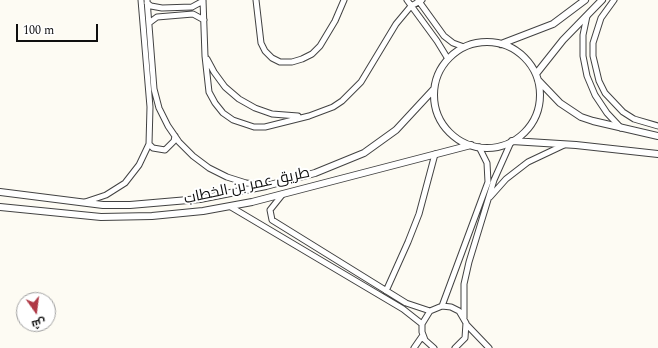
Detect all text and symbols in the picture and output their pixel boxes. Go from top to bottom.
scale bar [18,16,100,42]
text: 100 m [23,21,54,40]
street label: طريق عمر بن الخطاب [182,165,312,209]
north arrow [16,292,56,332]
text: ش [30,313,48,333]

